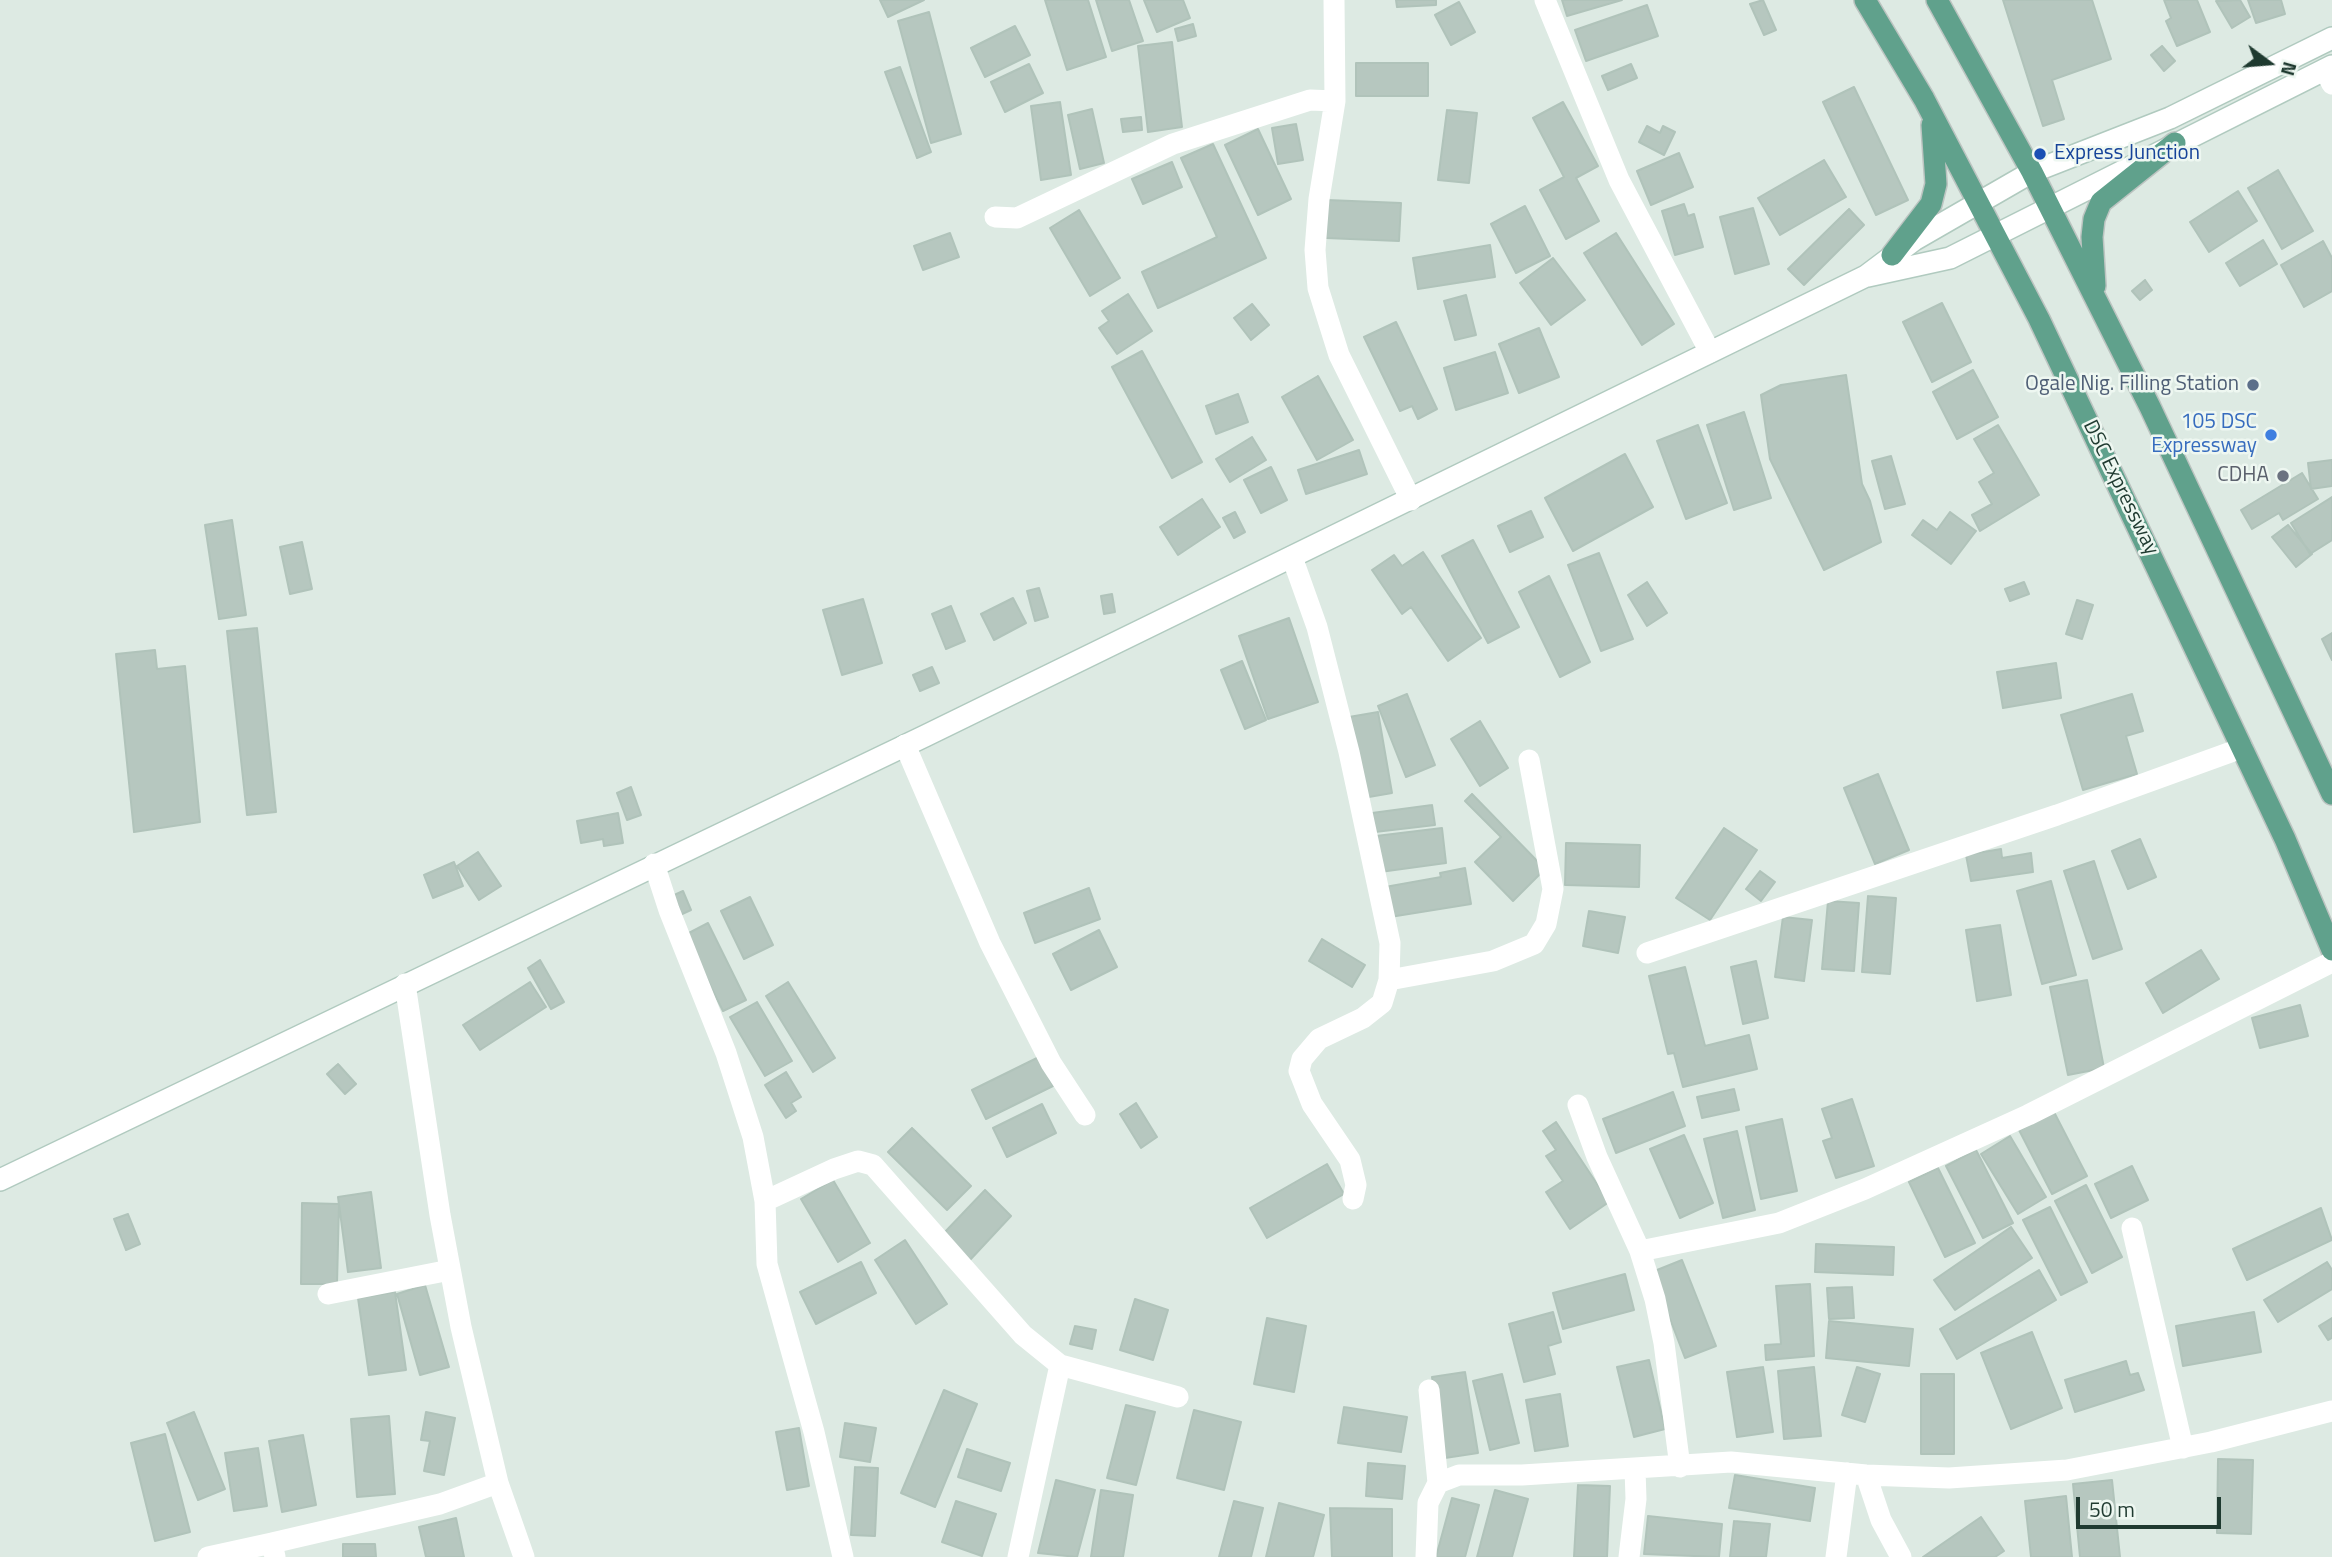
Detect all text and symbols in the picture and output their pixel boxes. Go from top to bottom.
north arrow [2234,28,2304,98]
text: N [2274,59,2305,79]
place label: Express Junction [2054,141,2200,167]
marker: Express Junction [2032,146,2048,162]
place label: Ogale Nig. Filling Station [2025,372,2239,398]
marker: Ogale Nig. Filling Station [2245,377,2261,393]
place label: 105 DSC Expressway [2151,410,2257,460]
street label: DSC Expressway [2077,417,2163,559]
marker: 105 DSC Expressway [2263,427,2279,443]
place label: CDHA [2217,463,2269,489]
marker: CDHA [2275,468,2291,484]
scale bar [2080,1484,2225,1528]
text: 50 m [2089,1493,2135,1525]

